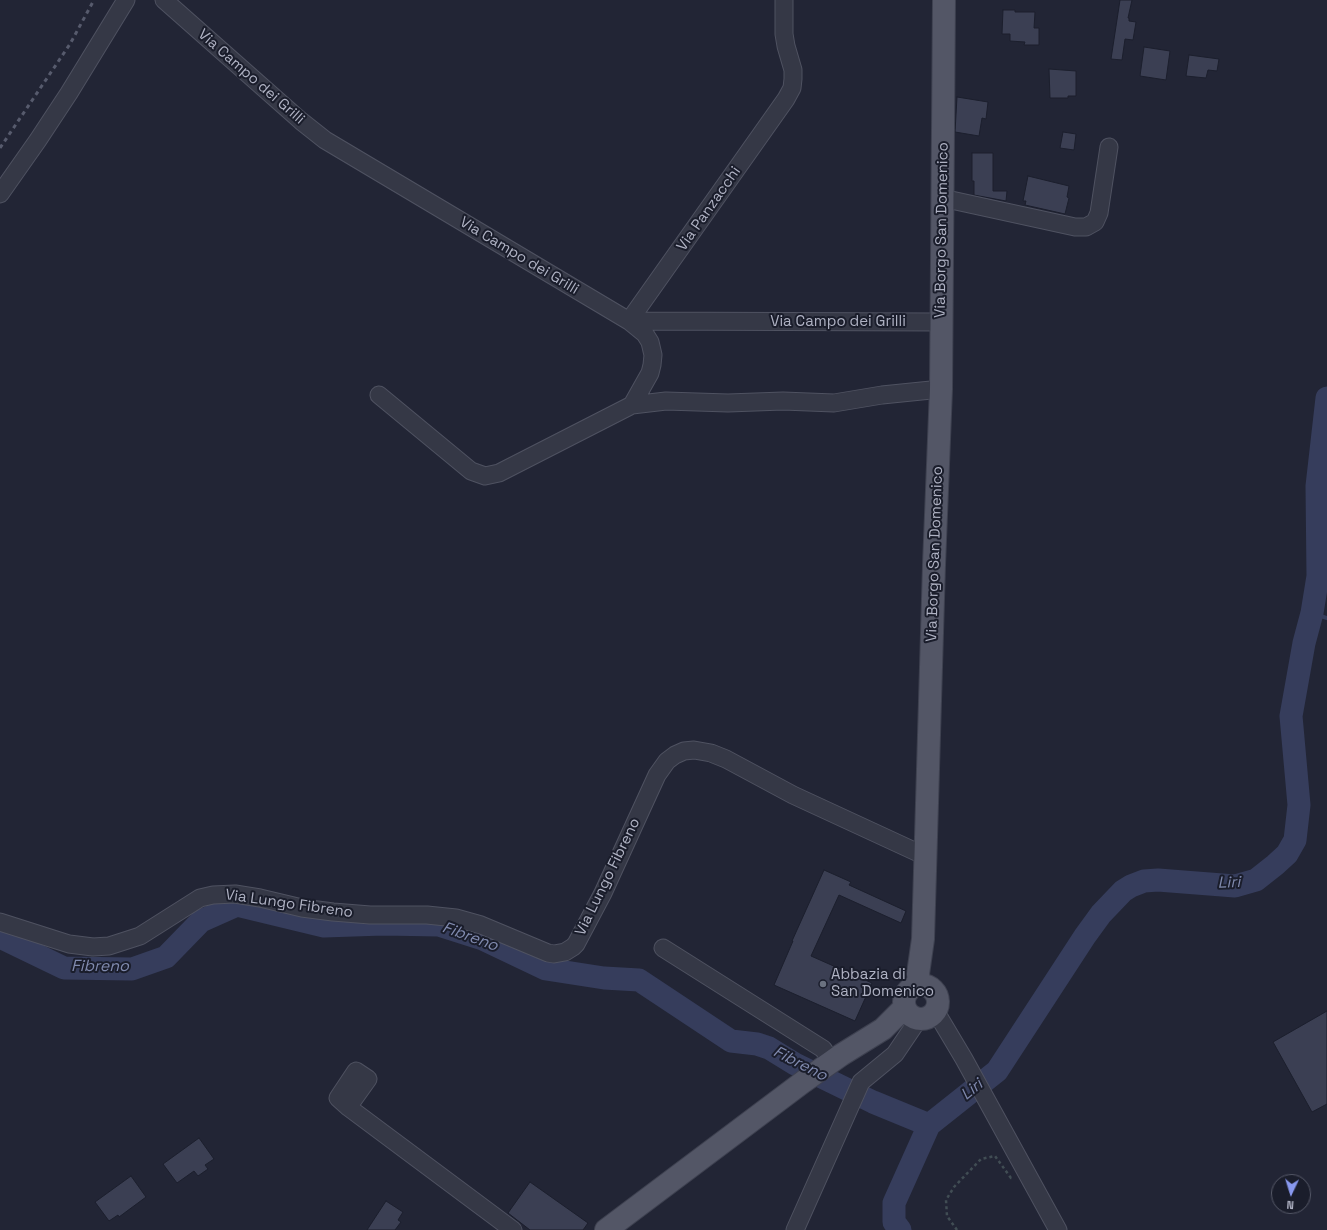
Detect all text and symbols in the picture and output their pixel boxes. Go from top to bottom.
street label: Via Campo dei Grilli [194,26,308,128]
street label: Via Borgo San Domenico [931,142,953,318]
street label: Via Panzacchi [673,163,745,255]
street label: Via Campo dei Grilli [456,213,582,299]
street label: Via Campo dei Grilli [770,313,906,331]
street label: Via Borgo San Domenico [923,466,947,642]
street label: Via Lungo Fibreno [572,815,644,939]
water label: Liri [1217,873,1241,893]
street label: Via Lungo Fibreno [224,886,354,922]
water label: Fibreno [440,918,500,956]
water label: Fibreno [71,957,129,977]
place label: Abbazia di San Domenico [831,966,934,1001]
marker: Abbazia di San Domenico [818,979,828,989]
water label: Fibreno [770,1042,830,1086]
water label: Liri [957,1075,987,1105]
north arrow [1271,1174,1311,1214]
text: N [1286,1198,1294,1212]

